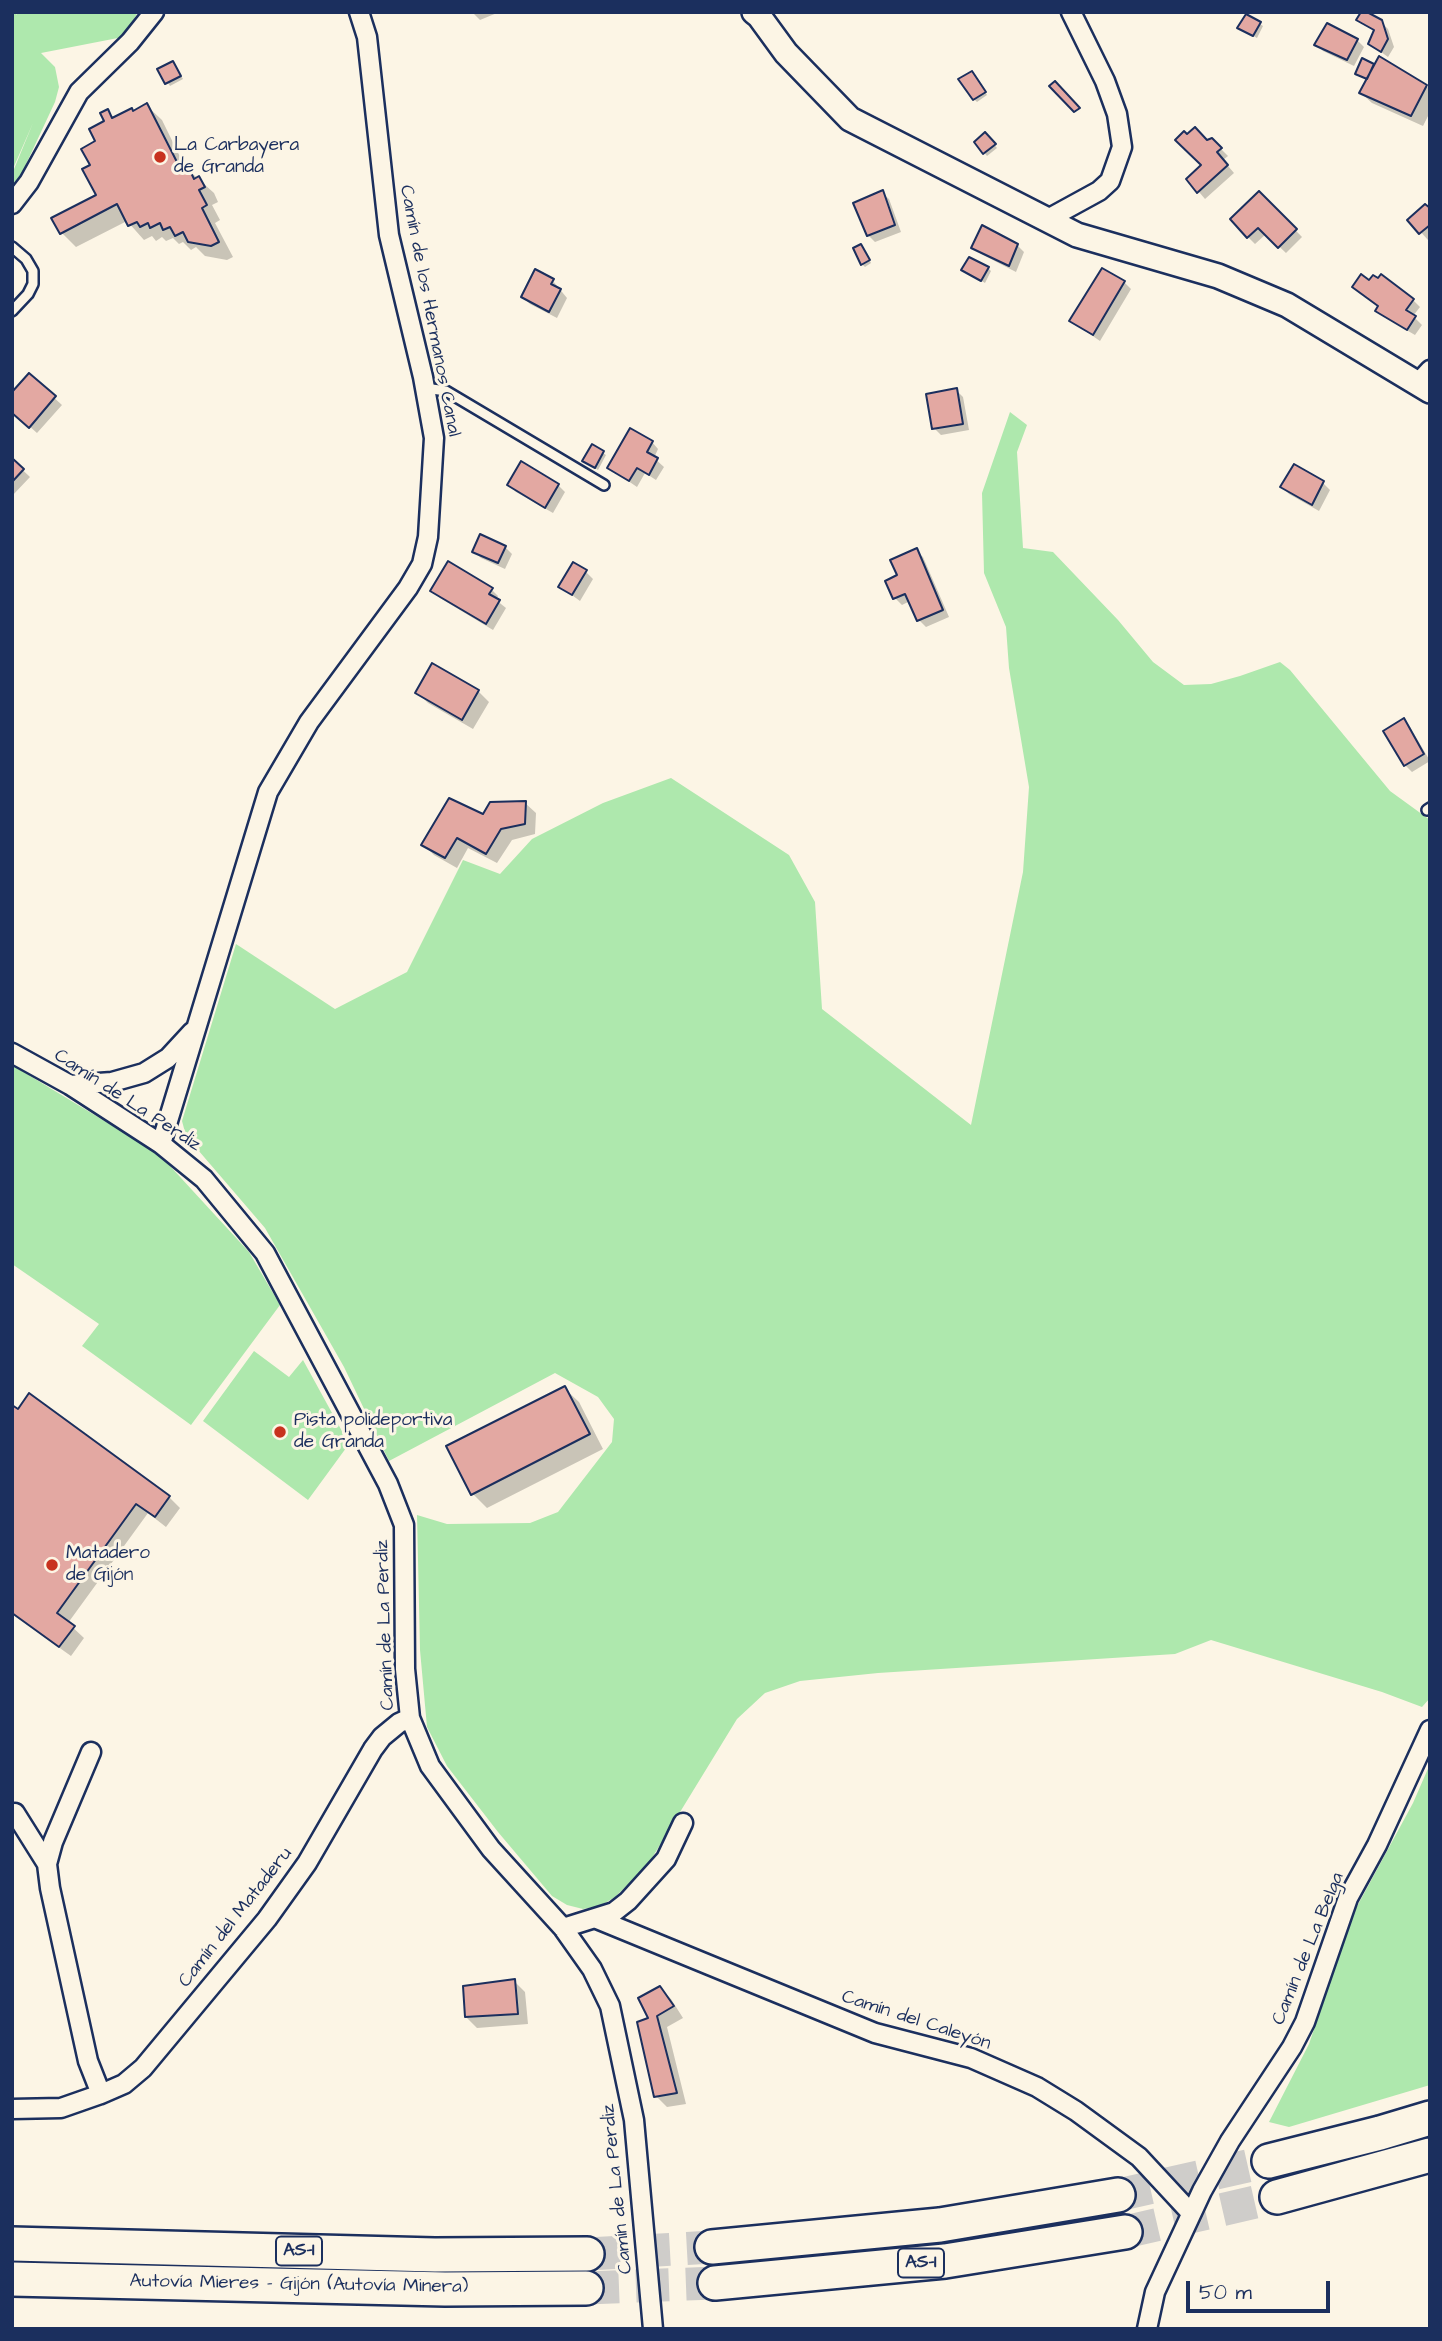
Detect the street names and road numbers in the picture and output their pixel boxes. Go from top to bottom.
street label: Camín de los Hermanos Canal [393,183,465,439]
street label: Camín de La Perdiz [49,1045,205,1157]
street label: Camín de La Perdiz [372,1539,400,1711]
street label: Camín del Mataderu [174,1843,298,1993]
street label: Camín de La Belga [1268,1870,1350,2028]
street label: Camín del Caleyón [839,1986,993,2056]
street label: Camín de La Perdiz [598,2103,638,2275]
road number: AS-I [276,2236,322,2266]
road number: AS-I [898,2248,944,2278]
street label: Autovía Mieres - Gijón (Autovía Minera) [129,2271,469,2299]

